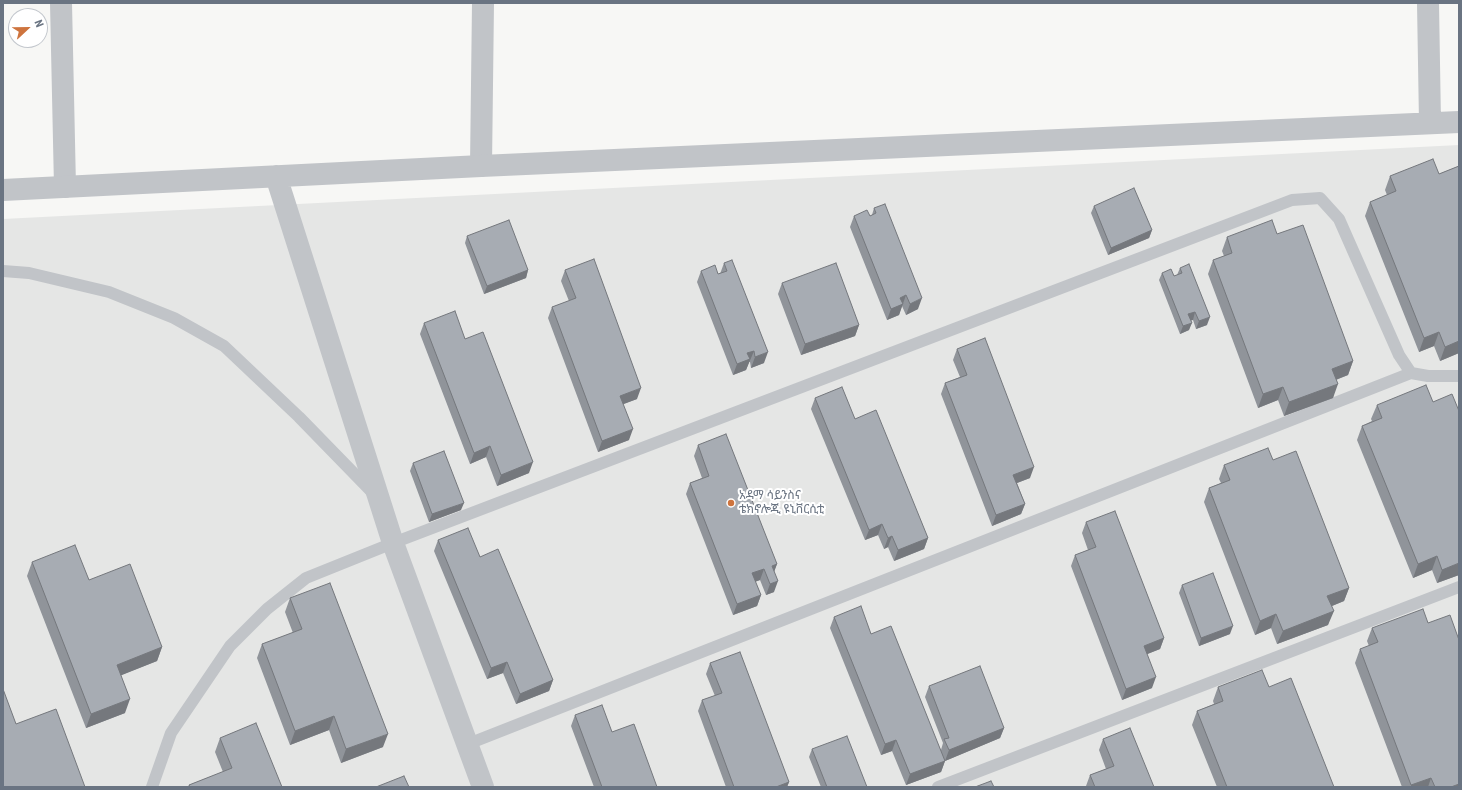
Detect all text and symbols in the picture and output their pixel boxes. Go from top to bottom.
north arrow [8,8,48,48]
text: N [31,18,46,29]
place label: አዳማ ሳይንስና ቴክኖሎጂ ዩኒቨርሲቲ [739,489,824,517]
marker: አዳማ ሳይንስና ቴክኖሎጂ ዩኒቨርሲቲ [726,498,736,508]

